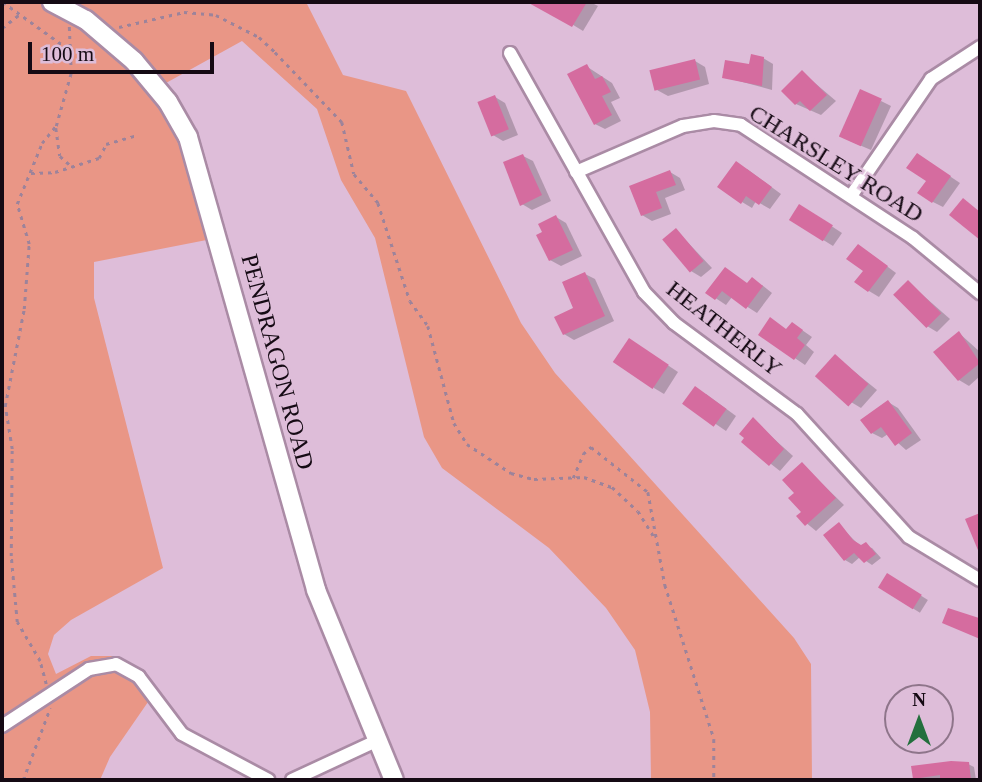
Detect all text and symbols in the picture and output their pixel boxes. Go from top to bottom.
scale bar [32,28,217,72]
text: 100 m [41,42,94,66]
street label: CHARSLEY ROAD [743,99,929,229]
street label: PENDRAGON ROAD [234,251,320,473]
street label: HEATHERLY [660,275,788,383]
north arrow [884,684,954,754]
text: N [912,689,926,710]

